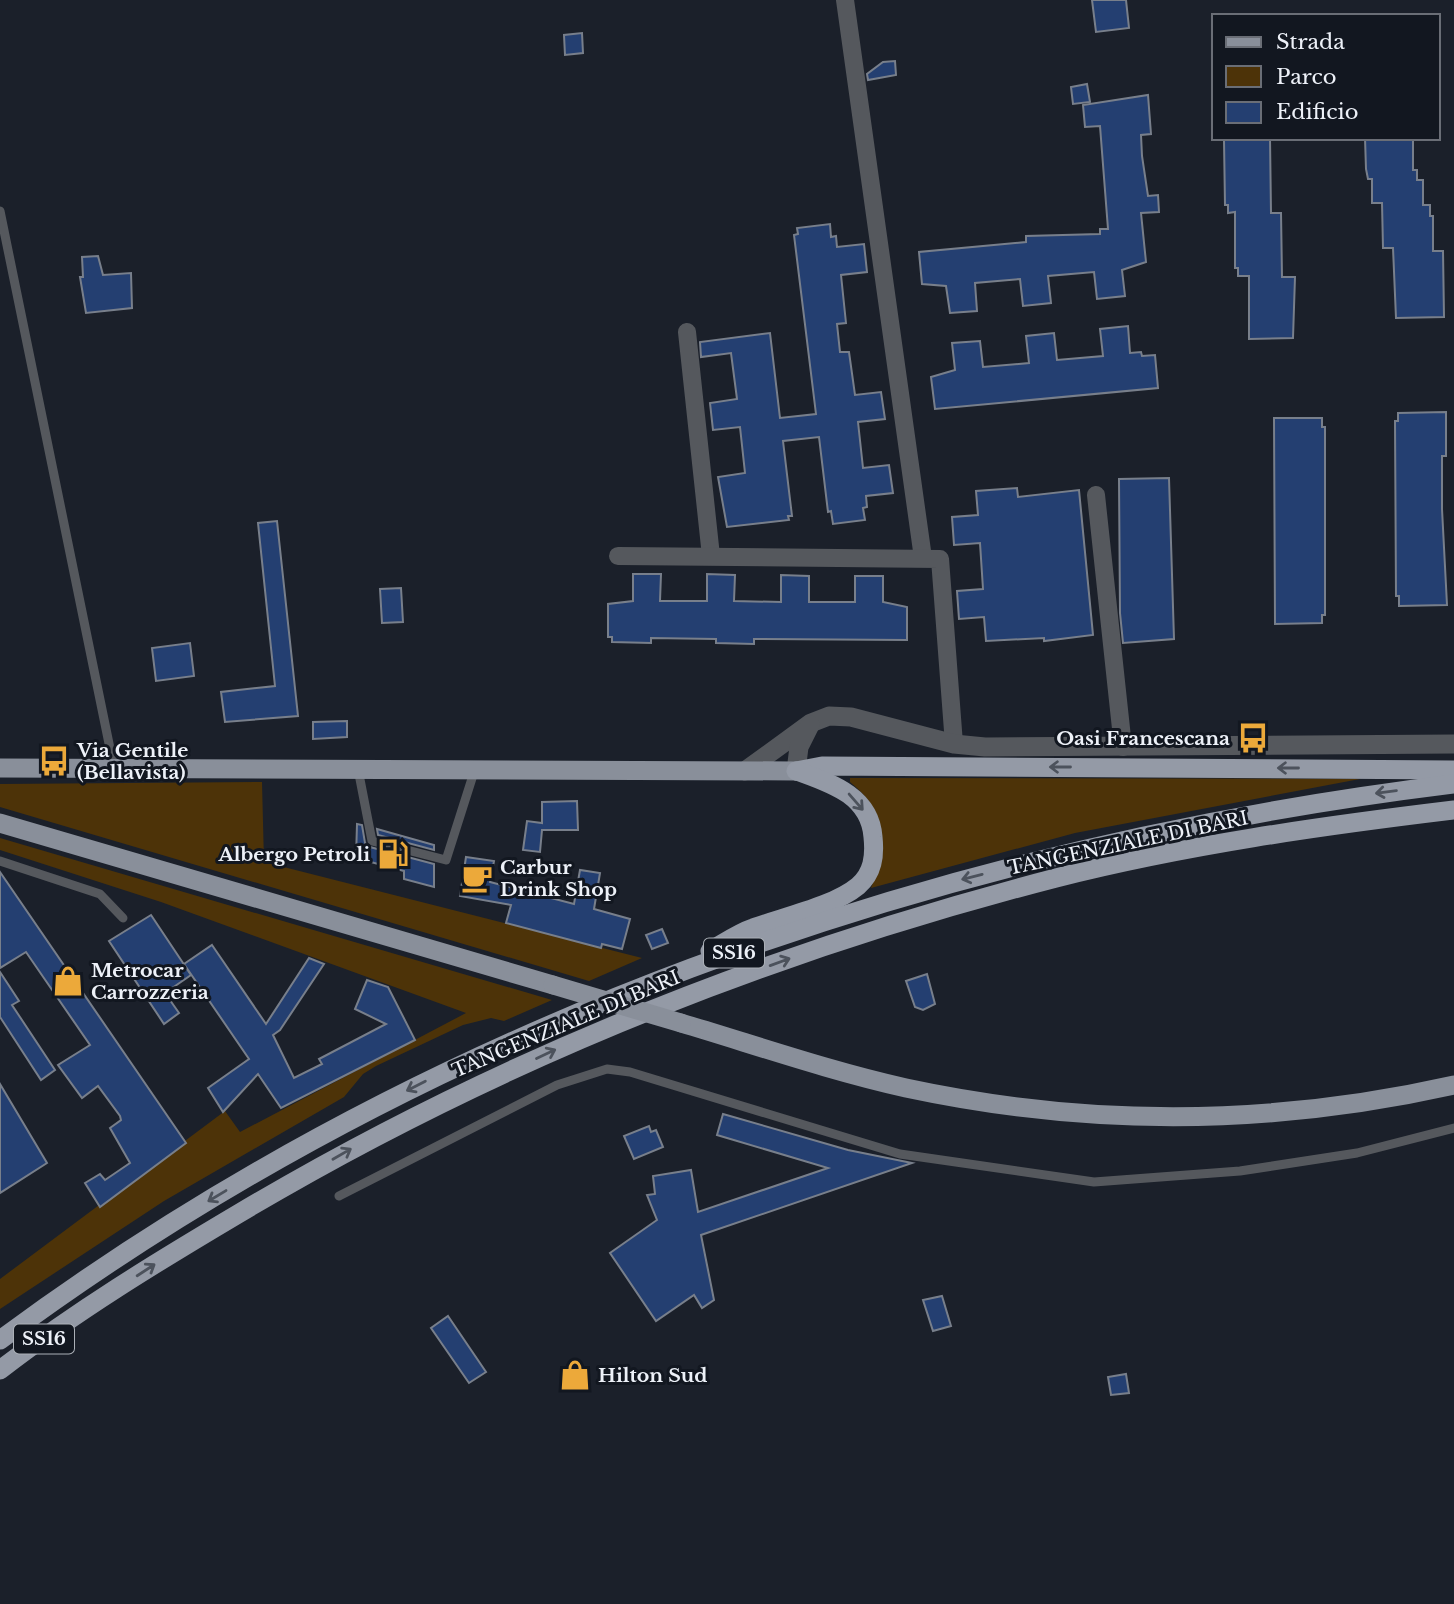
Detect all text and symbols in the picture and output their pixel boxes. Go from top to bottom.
legend [1212,14,1440,140]
text: Strada [1276,29,1345,55]
text: Parco [1276,64,1337,90]
text: Edificio [1276,99,1358,125]
bus stop icon: Oasi Francescana [1236,721,1270,755]
place label: Oasi Francescana [1056,727,1230,750]
place label: Via Gentile (Bellavista) [76,739,188,784]
bus stop icon: Via Gentile (Bellavista) [37,744,71,778]
one-way arrow [1049,760,1072,774]
one-way arrow [1277,761,1300,775]
one-way arrow [1375,786,1398,799]
one-way arrow [848,792,863,810]
street label: TANGENZIALE DI BARI [1006,806,1250,880]
fuel station icon: Albergo Petroli [376,837,410,871]
place label: Albergo Petroli [217,843,370,866]
place label: Carbur Drink Shop [500,856,617,901]
cafe icon: Carbur Drink Shop [460,861,494,895]
one-way arrow [961,871,984,884]
road number: SS16 [704,938,764,968]
one-way arrow [769,954,791,967]
place label: Metrocar Carrozzeria [91,959,209,1004]
shop icon: Metrocar Carrozzeria [51,964,85,998]
street label: TANGENZIALE DI BARI [449,966,683,1082]
one-way arrow [535,1047,556,1060]
one-way arrow [406,1080,427,1094]
one-way arrow [331,1147,351,1161]
one-way arrow [207,1189,227,1203]
one-way arrow [136,1263,155,1278]
road number: SS16 [14,1324,74,1354]
shop icon: Hilton Sud [558,1358,592,1392]
place label: Hilton Sud [598,1364,707,1387]

